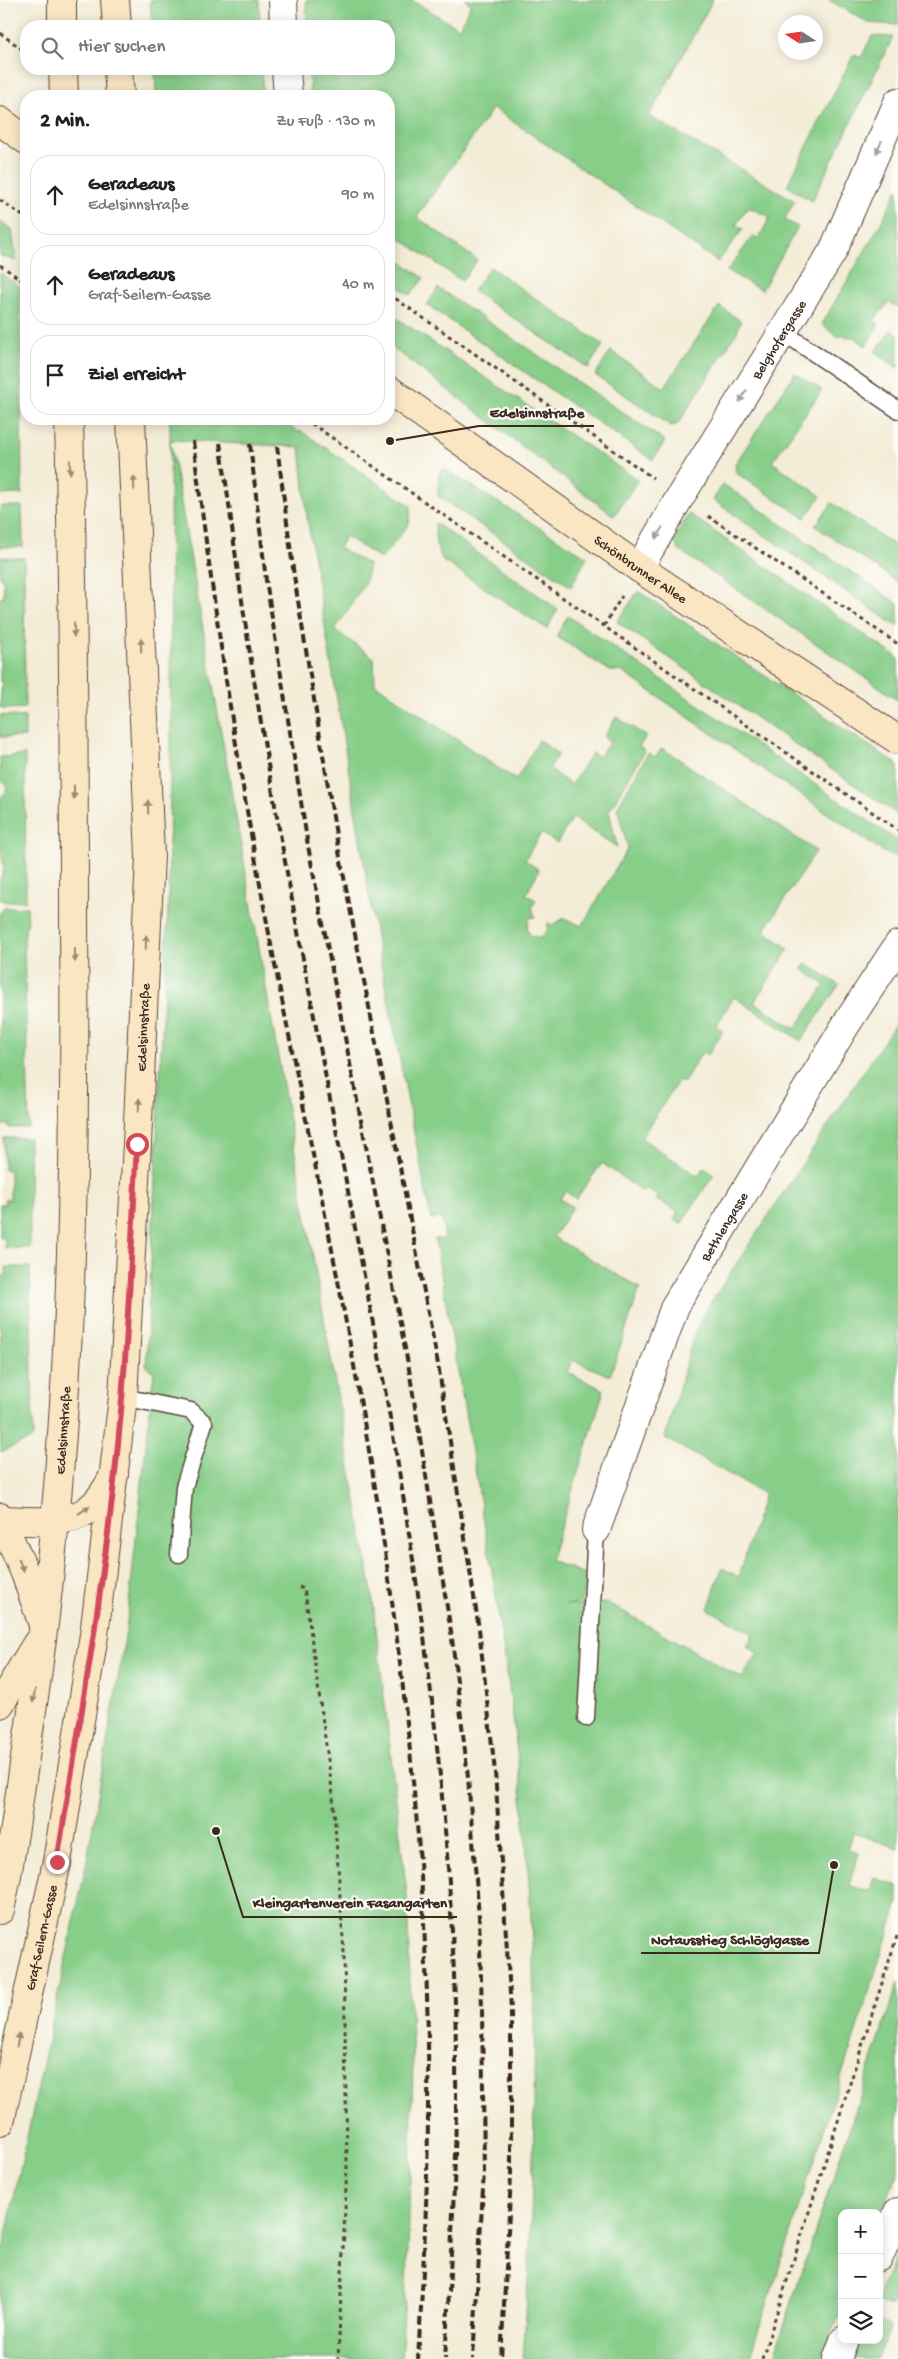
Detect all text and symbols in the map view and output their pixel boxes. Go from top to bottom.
north arrow [778,15,823,60]
search box [20,20,395,75]
icon: search [38,34,66,62]
text: Hier suchen [78,36,165,59]
text: 2 Min. [40,110,91,135]
text: Zu Fuß · 130 m [276,113,375,132]
one-way arrow [874,139,882,154]
text: Geradeaus [88,174,174,197]
icon: ahead [41,181,69,209]
text: 90 m [342,186,374,205]
text: Edelsinnstraße [88,197,189,216]
text: Geradeaus [88,264,174,287]
icon: ahead [41,271,69,299]
text: 40 m [342,276,374,295]
text: Graf-Seilern-Gasse [88,287,211,306]
street label: Belghofergasse [749,297,812,384]
icon: arrive [41,361,69,389]
text: Ziel erreicht [88,364,185,387]
one-way arrow [738,390,747,403]
callout: Edelsinnstraße [479,396,594,426]
text: Edelsinnstraße [490,405,585,423]
one-way arrow [66,460,74,476]
one-way arrow [129,474,137,490]
one-way arrow [655,526,664,539]
street label: Schönbrunner Allee [590,533,690,609]
one-way arrow [70,622,78,638]
one-way arrow [136,637,144,653]
one-way arrow [70,785,78,801]
one-way arrow [143,799,151,815]
one-way arrow [142,934,150,950]
one-way arrow [71,947,79,963]
street label: Edelsinnstraße [134,982,155,1072]
one-way arrow [135,1096,143,1112]
route start [126,1133,149,1156]
street label: Bethlengasse [698,1189,754,1266]
street label: Edelsinnstraße [53,1385,76,1475]
one-way arrow [77,1505,91,1515]
one-way arrow [18,1558,26,1572]
one-way arrow [30,1689,38,1705]
route end [46,1851,69,1874]
street label: Graf-Seilern-Gasse [23,1883,63,1992]
callout: Kleingartenverein Fasangarten [243,1887,457,1917]
text: Kleingartenverein Fasangarten [252,1895,448,1913]
callout: Notausstieg Schlöglgasse [641,1923,819,1953]
text: Notausstieg Schlöglgasse [651,1932,810,1950]
one-way arrow [14,2032,22,2047]
map controls [838,2209,883,2344]
button: + [838,2209,883,2254]
button: − [838,2254,883,2299]
button: layers [838,2299,883,2344]

